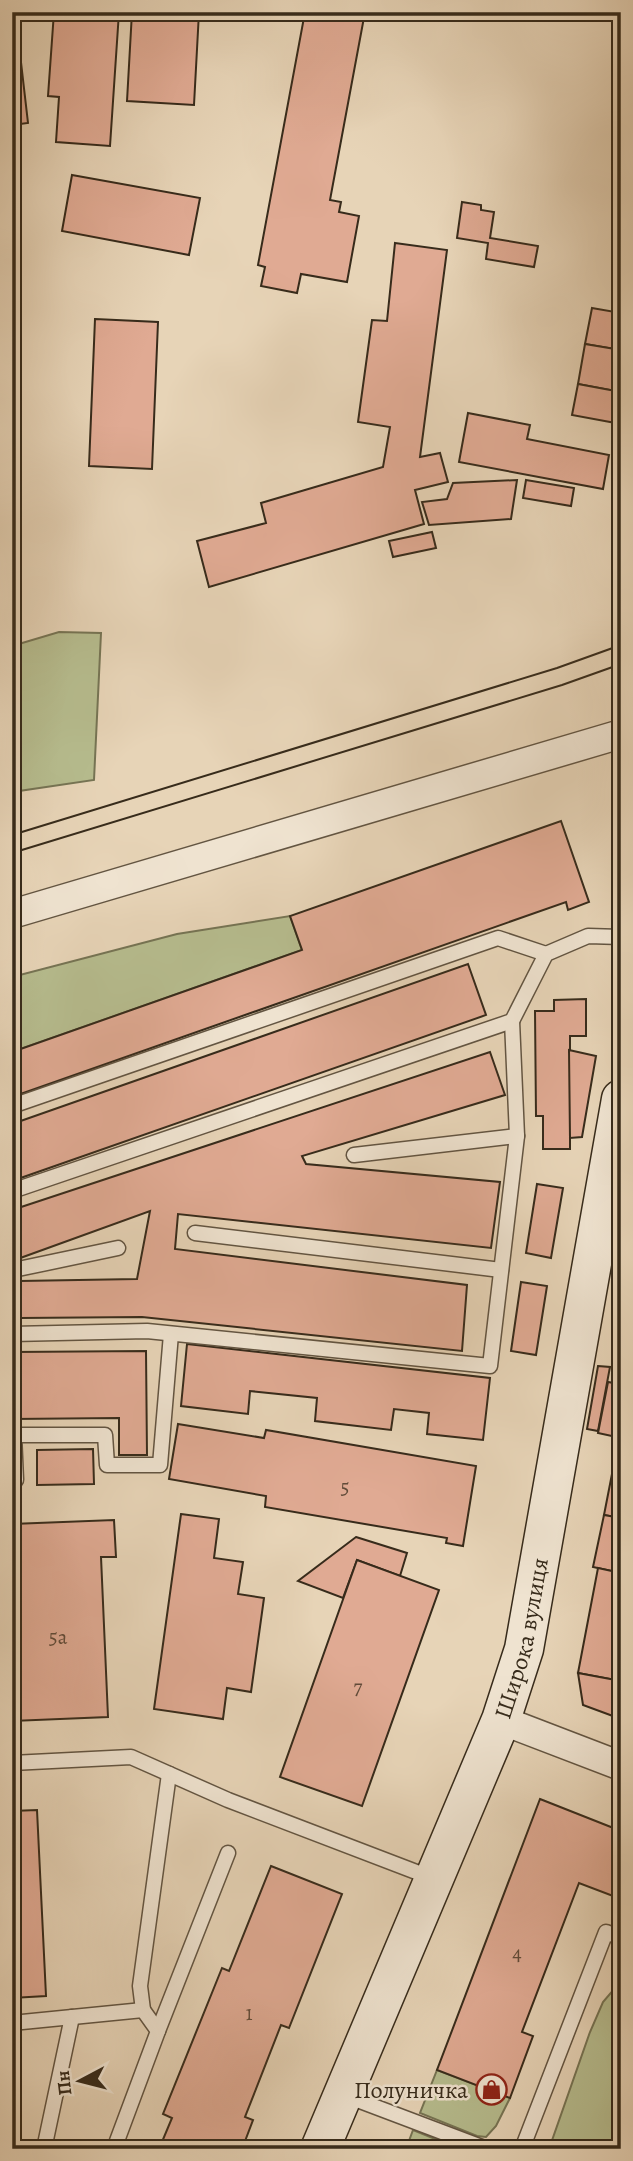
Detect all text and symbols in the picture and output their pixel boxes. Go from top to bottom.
house number: 5 [340,1473,350,1501]
street label: Широка вулиця [486,1555,556,1723]
house number: 5а [49,1623,68,1651]
house number: 7 [354,1673,363,1701]
house number: 4 [512,1939,522,1967]
house number: 1 [245,1999,253,2027]
north arrow [46,2046,116,2116]
text: Пн [50,2069,79,2097]
shop icon: Полуничка [474,2073,508,2107]
place label: Полуничка [354,2074,468,2106]

